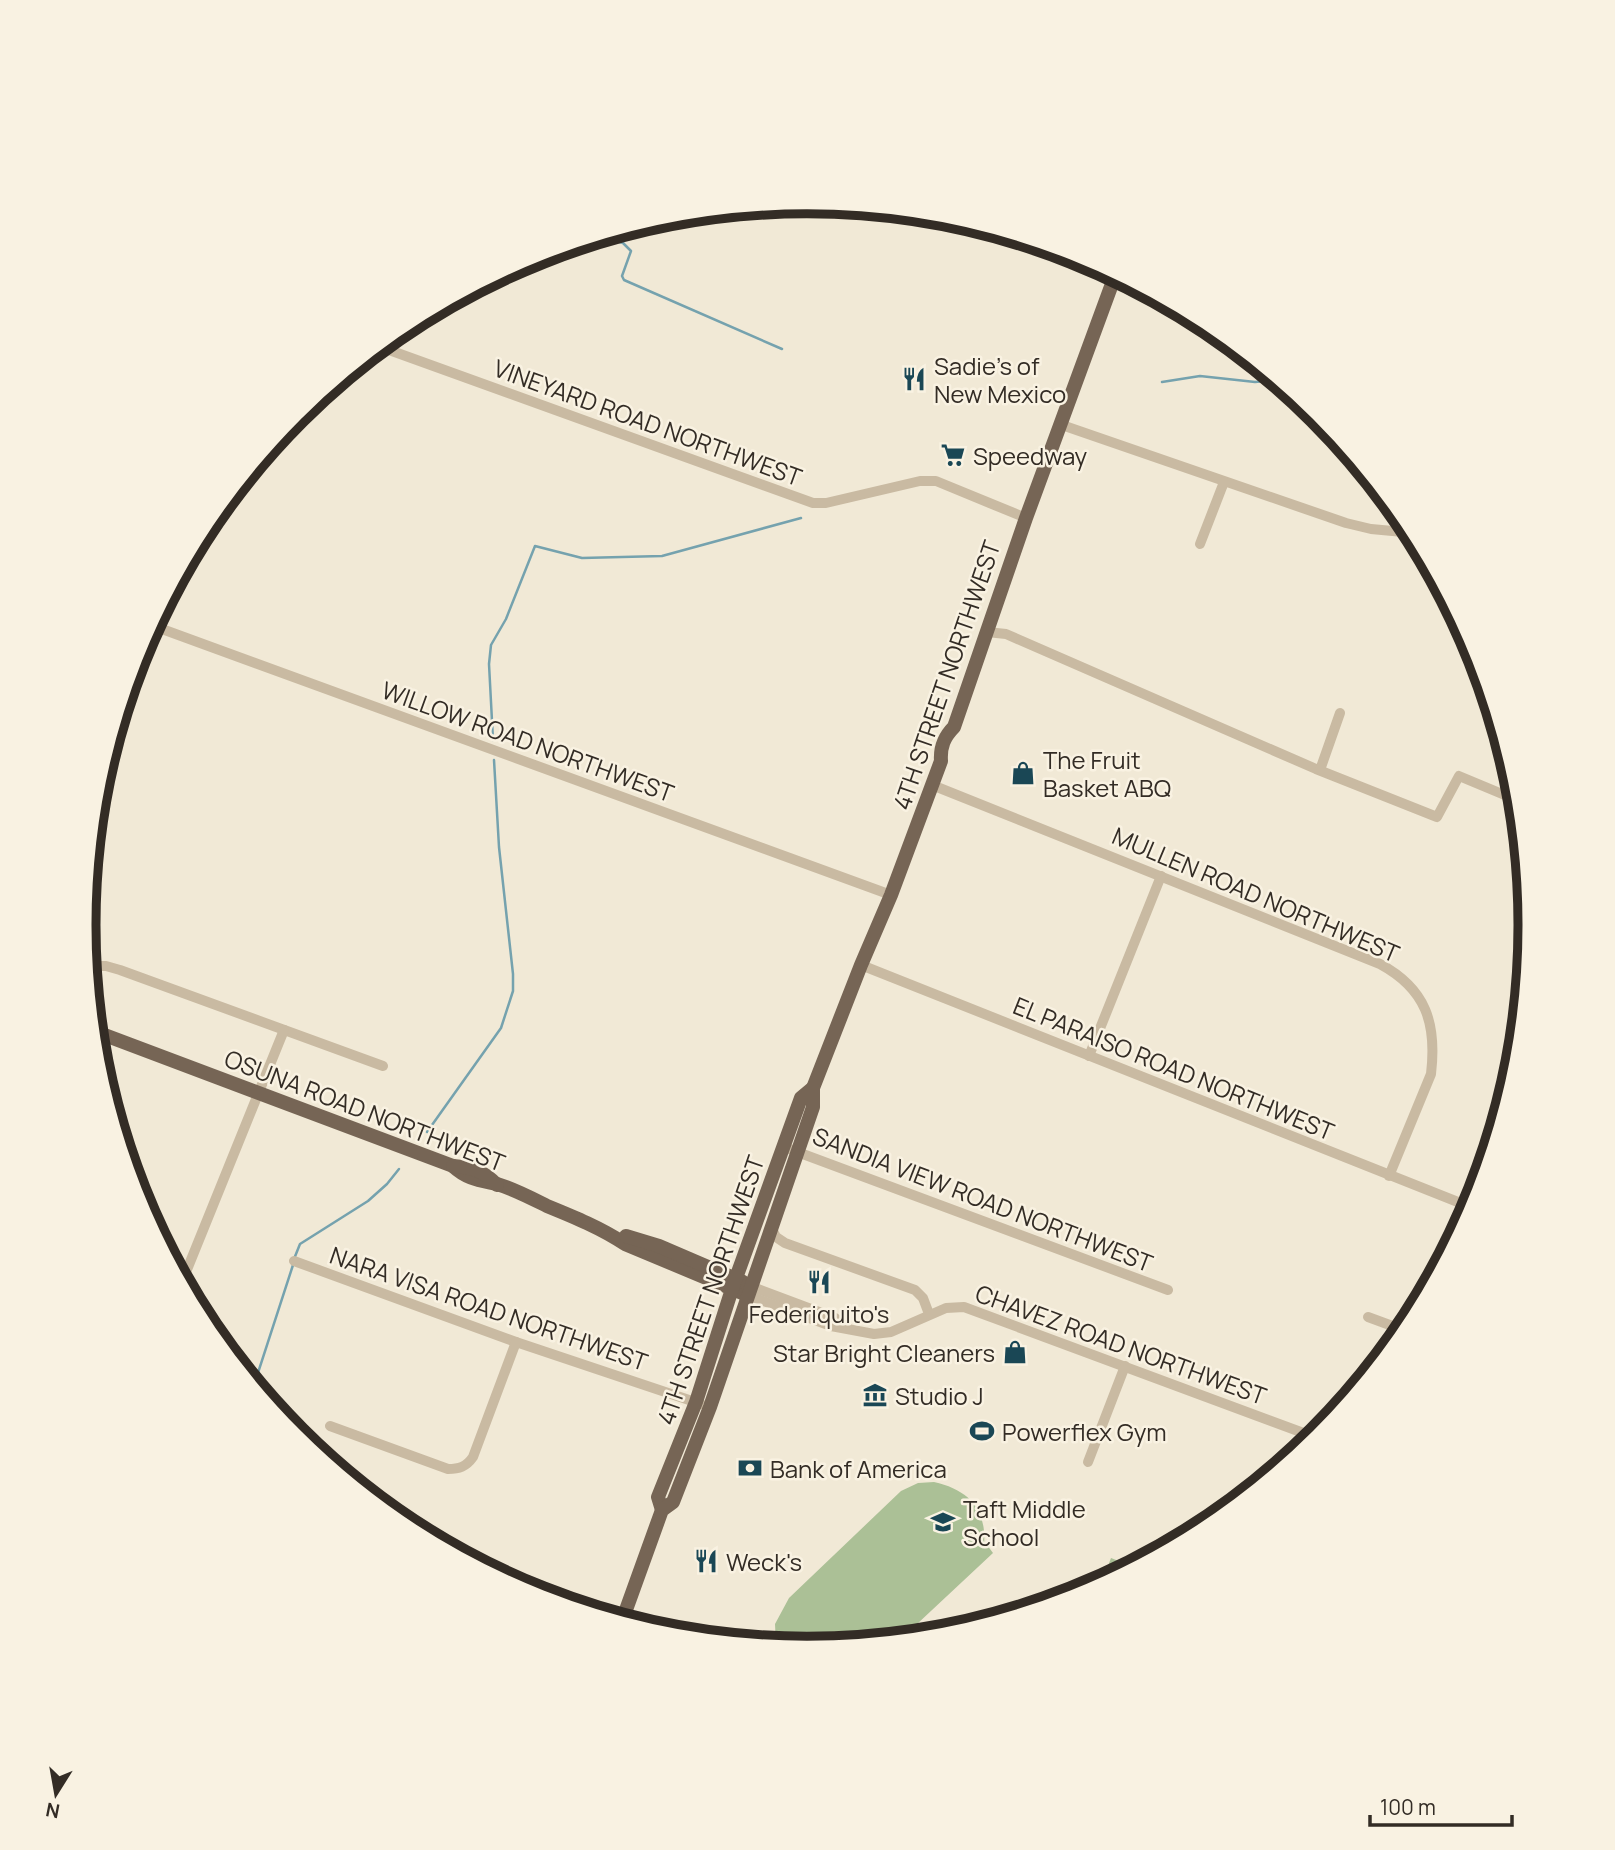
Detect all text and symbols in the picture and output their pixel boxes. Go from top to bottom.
place label: Sadie's of New Mexico [934,349,1066,410]
street label: VINEYARD ROAD NORTHWEST [489,351,807,493]
restaurant icon: Sadie's of New Mexico [900,365,928,393]
place label: Speedway [973,439,1088,472]
supermarket icon: Speedway [939,441,967,469]
street label: 4TH STREET NORTHWEST [884,535,1008,814]
street label: WILLOW ROAD NORTHWEST [377,673,679,809]
place label: The Fruit Basket ABQ [1043,743,1171,804]
shop icon: The Fruit Basket ABQ [1009,759,1037,787]
street label: MULLEN ROAD NORTHWEST [1107,818,1405,970]
street label: EL PARAISO ROAD NORTHWEST [1009,988,1340,1148]
street label: OSUNA ROAD NORTHWEST [220,1041,511,1179]
street label: SANDIA VIEW ROAD NORTHWEST [808,1119,1158,1279]
street label: 4TH STREET NORTHWEST [648,1150,772,1429]
street label: NARA VISA ROAD NORTHWEST [326,1238,653,1378]
restaurant icon: Federiquito's [805,1268,833,1296]
street label: CHAVEZ ROAD NORTHWEST [971,1276,1272,1412]
place label: Federiquito's [749,1297,889,1330]
place label: Star Bright Cleaners [773,1336,995,1369]
shop icon: Star Bright Cleaners [1001,1338,1029,1366]
place label: Studio J [895,1379,984,1412]
museum icon: Studio J [861,1381,889,1409]
place label: Powerflex Gym [1002,1415,1167,1448]
sports icon: Powerflex Gym [968,1417,996,1445]
place label: Bank of America [770,1452,947,1485]
bank icon: Bank of America [736,1454,764,1482]
place label: Taft Middle School [963,1492,1086,1553]
school or university icon: Taft Middle School [929,1508,957,1536]
place label: Weck's [726,1545,802,1578]
restaurant icon: Weck's [692,1547,720,1575]
north arrow [21,1759,91,1829]
scale bar [1370,1784,1512,1828]
text: 100 m [1380,1793,1436,1821]
text: N [44,1797,62,1825]

